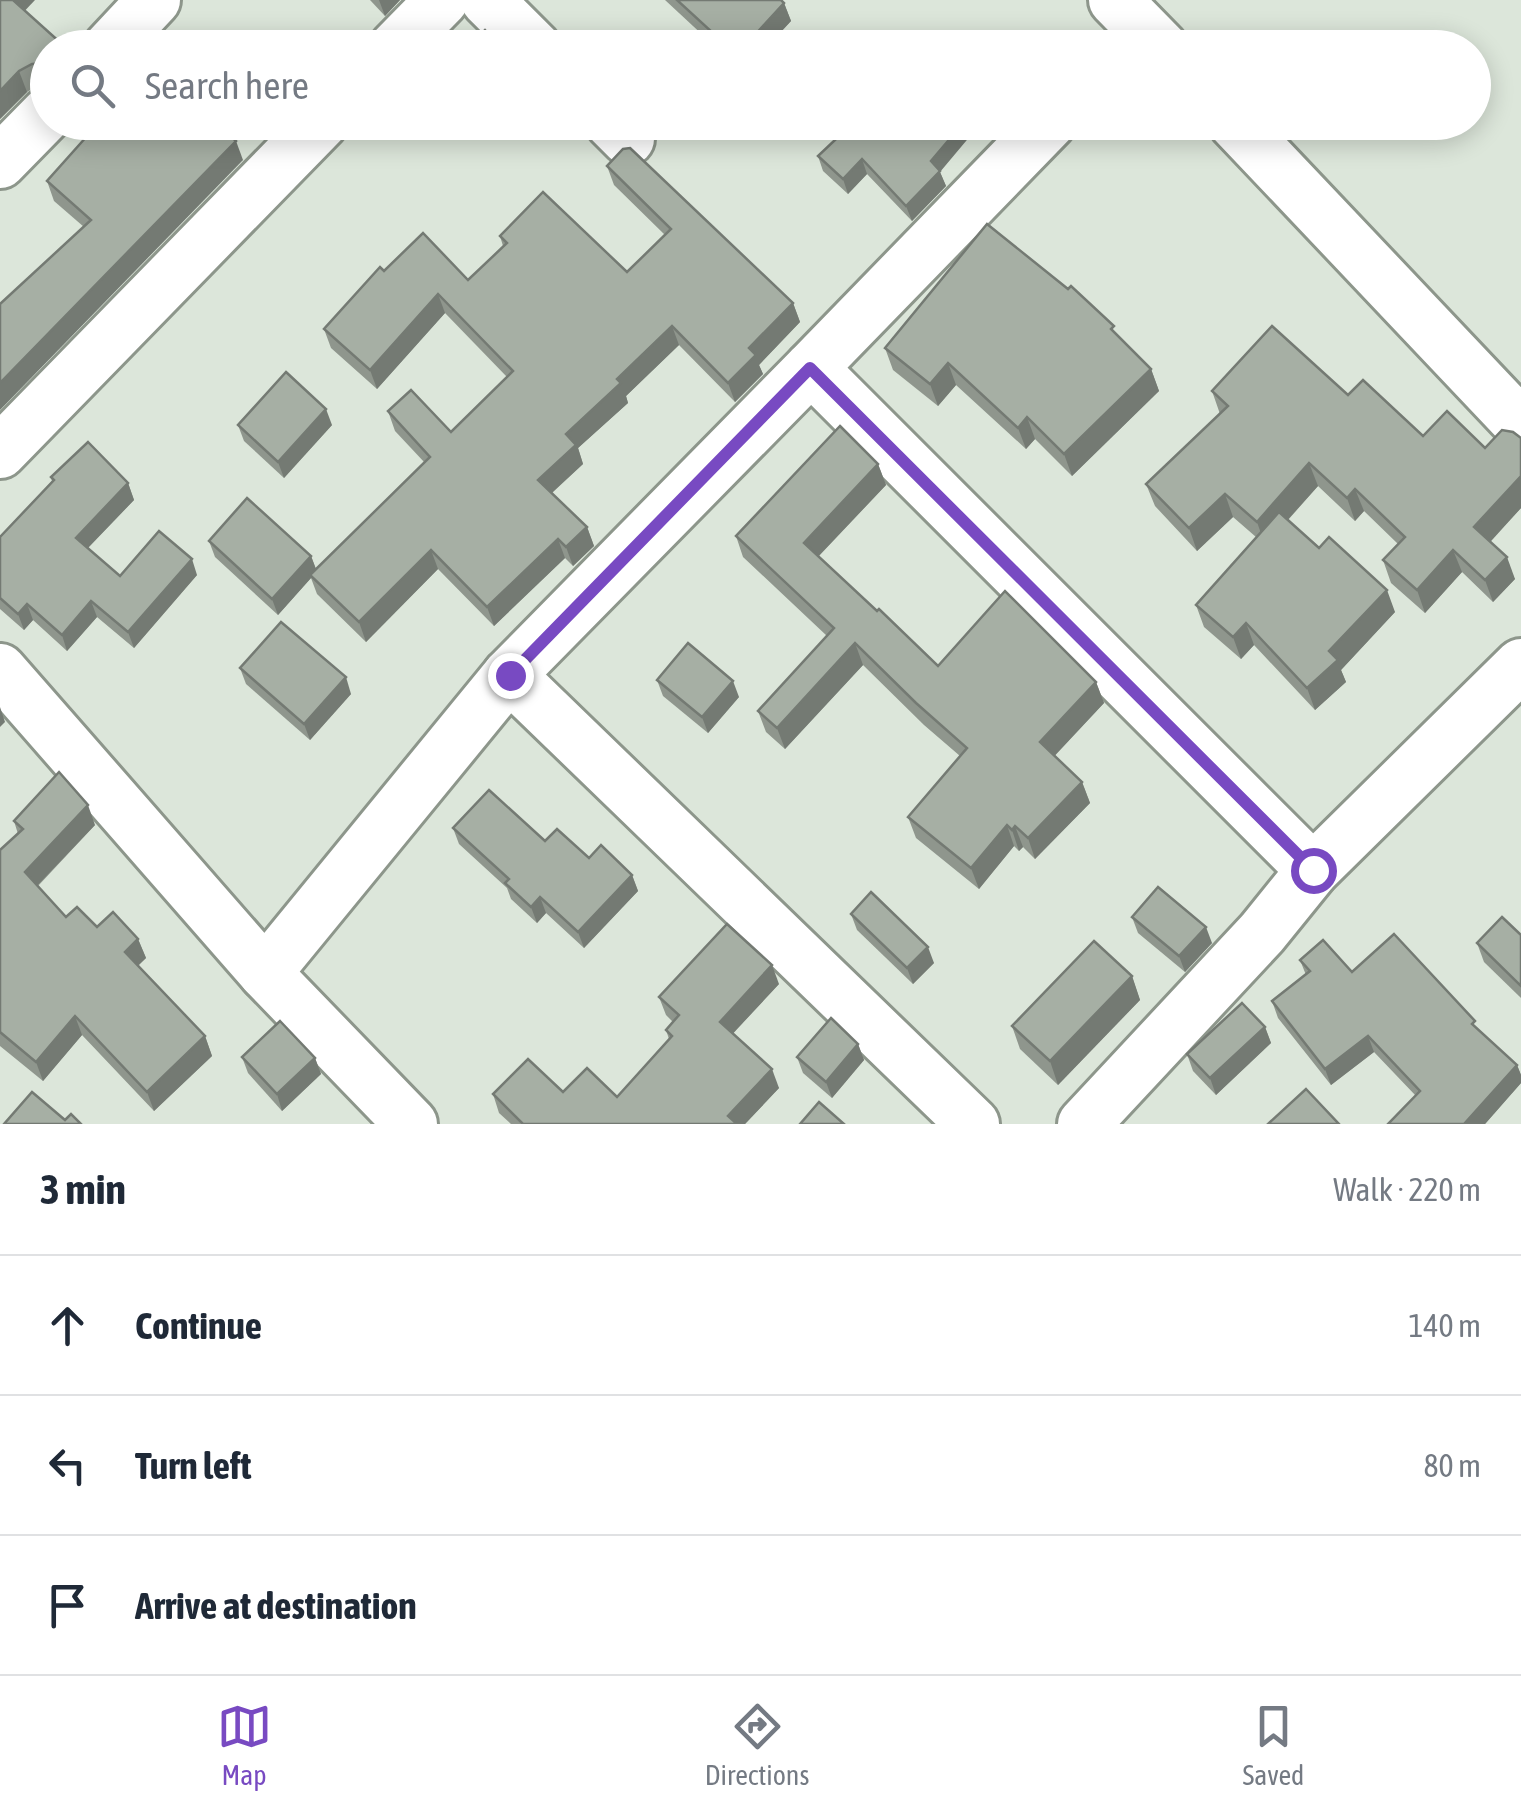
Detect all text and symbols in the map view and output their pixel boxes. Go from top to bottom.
search box [30,30,1491,140]
icon: search [65,58,120,113]
text: Search here [145,64,309,107]
route end [488,653,534,699]
route start [1291,848,1337,894]
text: 3 min [40,1165,126,1213]
text: Walk · 220 m [1333,1171,1481,1208]
icon: ahead [40,1298,95,1353]
text: Continue [135,1304,262,1347]
text: 140 m [1408,1307,1481,1344]
icon: left [40,1438,95,1493]
text: Turn left [135,1444,251,1487]
text: 80 m [1423,1447,1481,1484]
icon: arrive [40,1578,95,1633]
text: Arrive at destination [135,1584,417,1627]
tab: Map [217,1699,272,1791]
tab: Directions [705,1699,809,1791]
tab: Saved [1243,1699,1304,1791]

